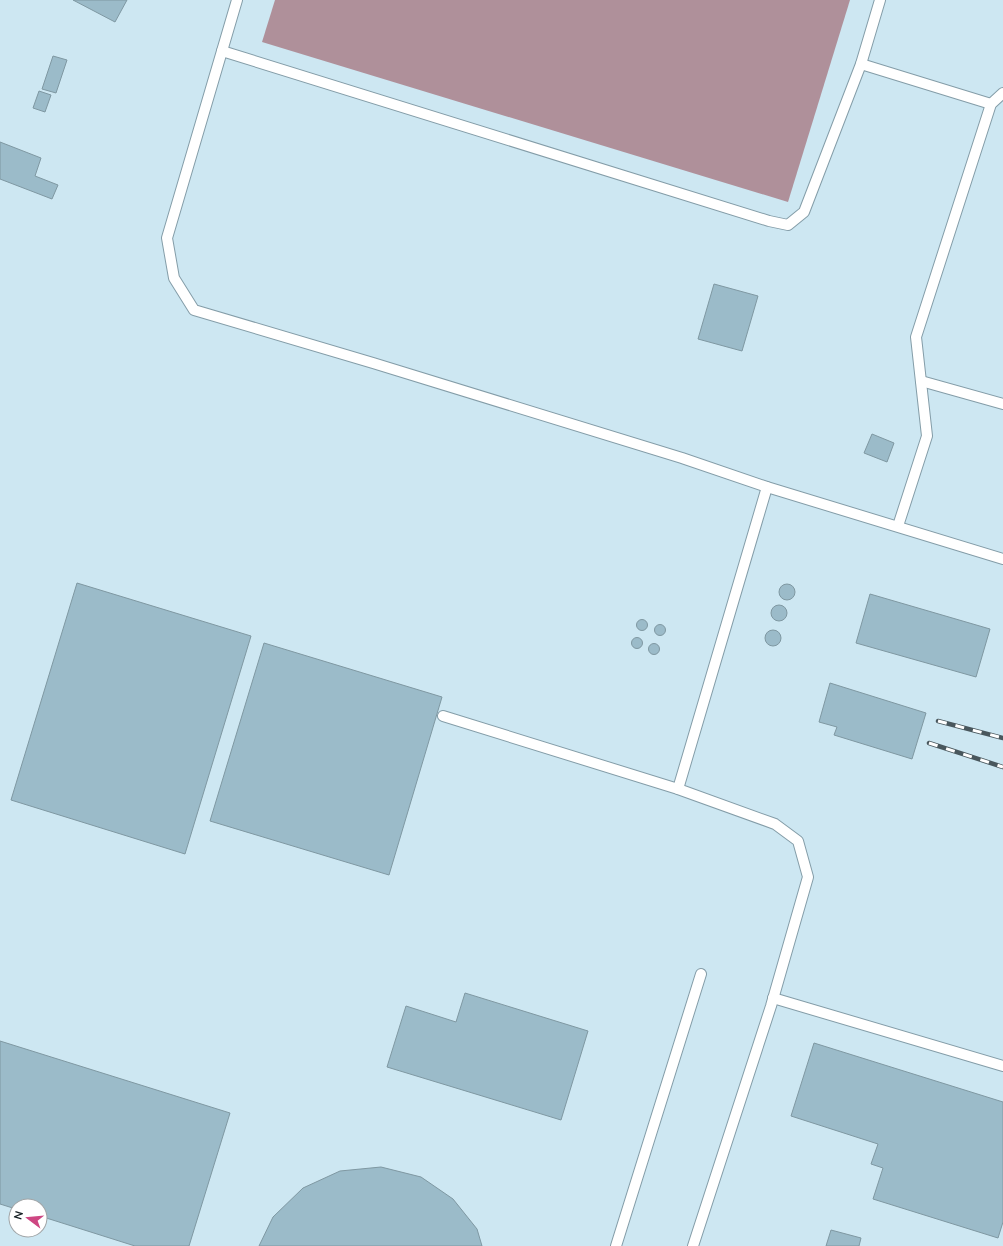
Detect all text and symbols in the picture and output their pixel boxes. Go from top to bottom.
north arrow [8,1198,48,1238]
text: N [11,1209,27,1221]

